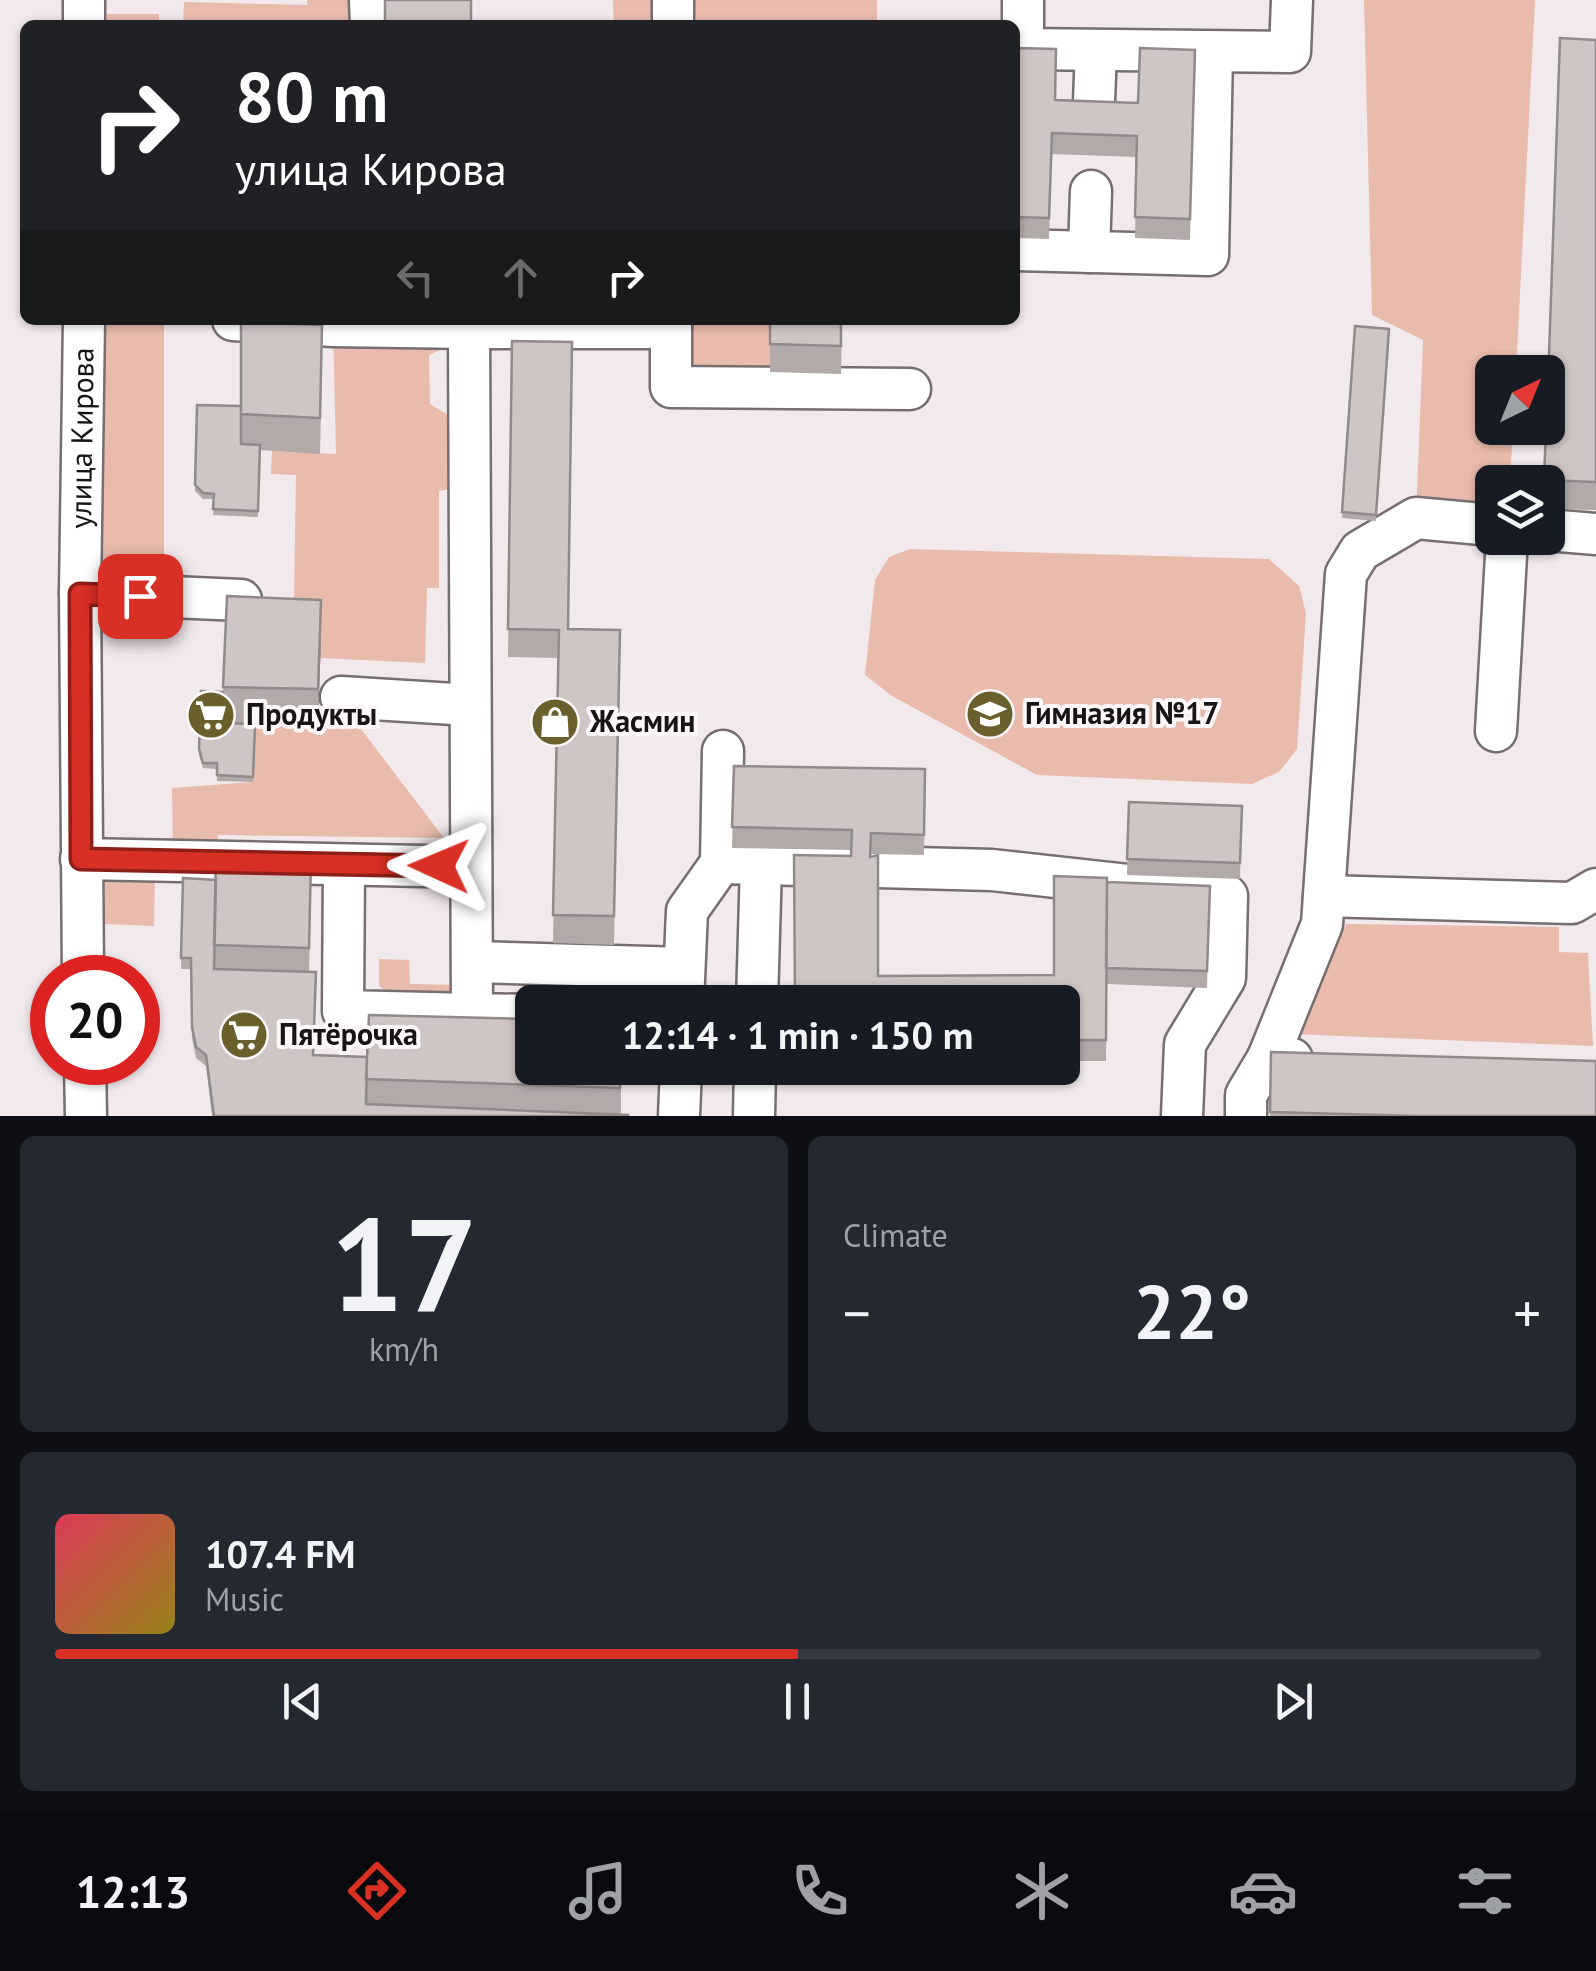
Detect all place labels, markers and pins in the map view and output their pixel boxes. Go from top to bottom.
pin [98,554,183,639]
school or university icon: Гимназия №17 [964,688,1016,740]
supermarket icon: Продукты [185,689,237,741]
place label: Гимназия №17 [1025,693,1219,732]
place label: Продукты [246,694,377,733]
shop icon: Жасмин [529,696,581,748]
place label: Жасмин [589,701,695,740]
supermarket icon: Пятёрочка [218,1009,270,1061]
place label: Пятёрочка [279,1014,418,1053]

